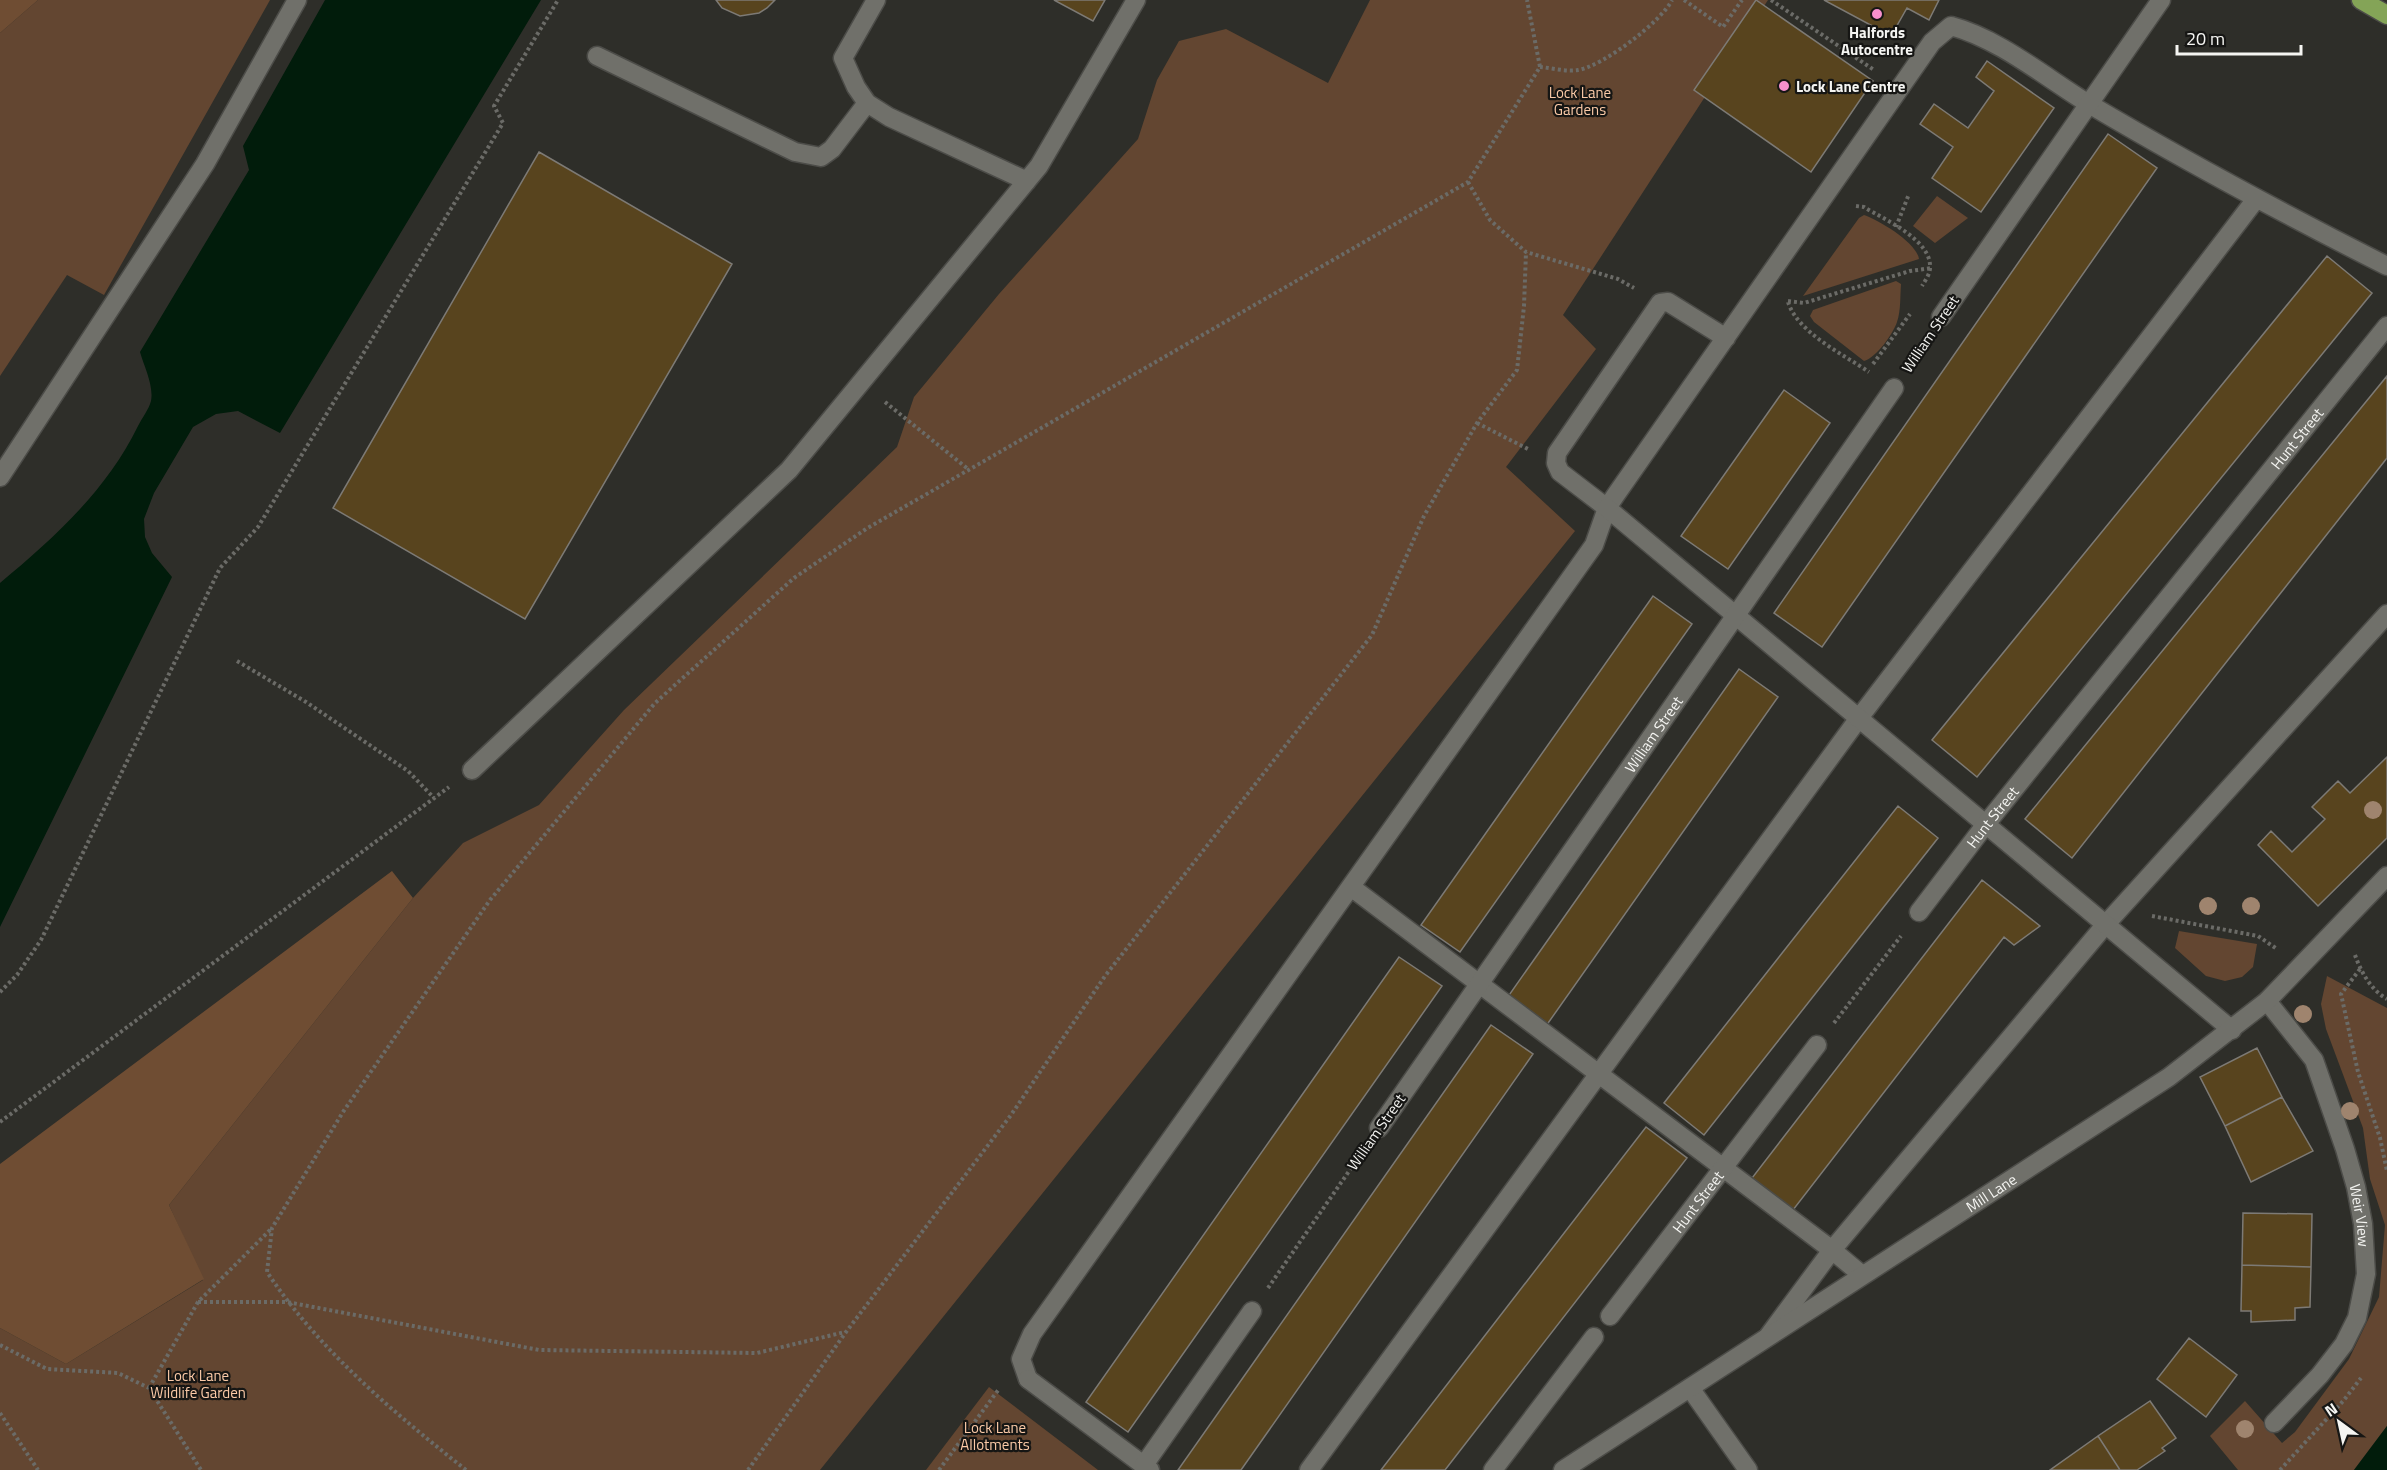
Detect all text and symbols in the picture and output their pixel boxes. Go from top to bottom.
marker: Halfords Autocentre [1870,7,1884,21]
scale bar [2177,18,2302,56]
place label: Halfords Autocentre [1841,21,1913,61]
text: 20 m [2186,25,2225,52]
place label: Lock Lane Centre [1796,75,1906,98]
marker: Lock Lane Centre [1777,79,1791,93]
park label: Lock Lane Gardens [1549,81,1611,121]
street label: William Street [1896,290,1965,377]
street label: Hunt Street [2265,402,2329,474]
street label: William Street [1618,690,1688,777]
street label: Hunt Street [1960,780,2024,853]
street label: William Street [1341,1088,1411,1175]
street label: Hunt Street [1666,1165,1729,1238]
street label: Mill Lane [1961,1167,2021,1218]
street label: Weir View [2344,1182,2376,1247]
park label: Lock Lane Wildlife Garden [150,1364,246,1404]
north arrow [2309,1392,2369,1452]
text: N [2320,1396,2342,1423]
park label: Lock Lane Allotments [960,1416,1030,1456]

